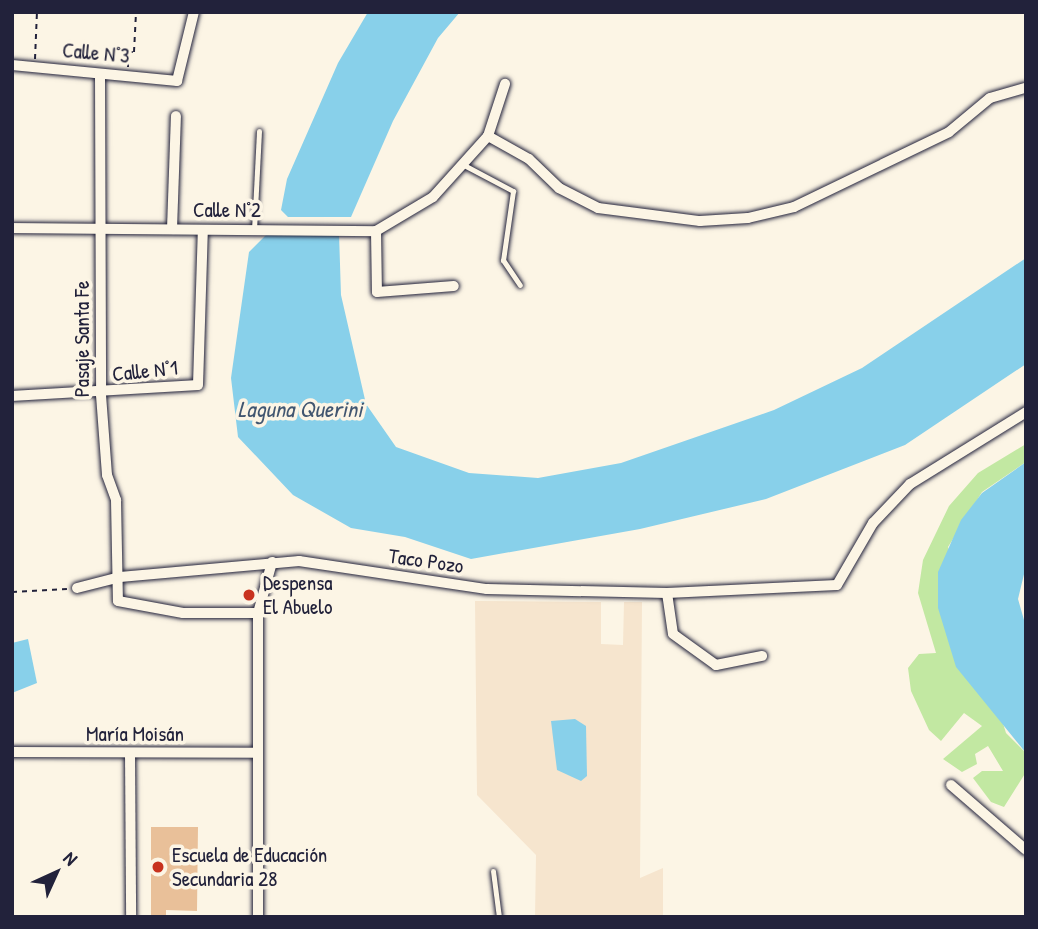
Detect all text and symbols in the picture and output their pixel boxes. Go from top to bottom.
street label: Calle N°3 [61,38,131,68]
street label: Calle N°2 [193,197,261,223]
street label: Pasaje Santa Fe [69,281,95,397]
street label: Calle N°1 [111,355,179,387]
water label: Laguna Querini [238,395,362,423]
street label: Taco Pozo [387,543,465,579]
place label: Despensa El Abuelo [263,570,333,620]
marker: Despensa El Abuelo [241,587,257,603]
street label: María Moisán [86,721,184,747]
north arrow [21,838,91,908]
place label: Escuela de Educación Secundaria 28 [172,842,327,892]
text: N [58,845,84,871]
marker: Escuela de Educación Secundaria 28 [150,859,166,875]

